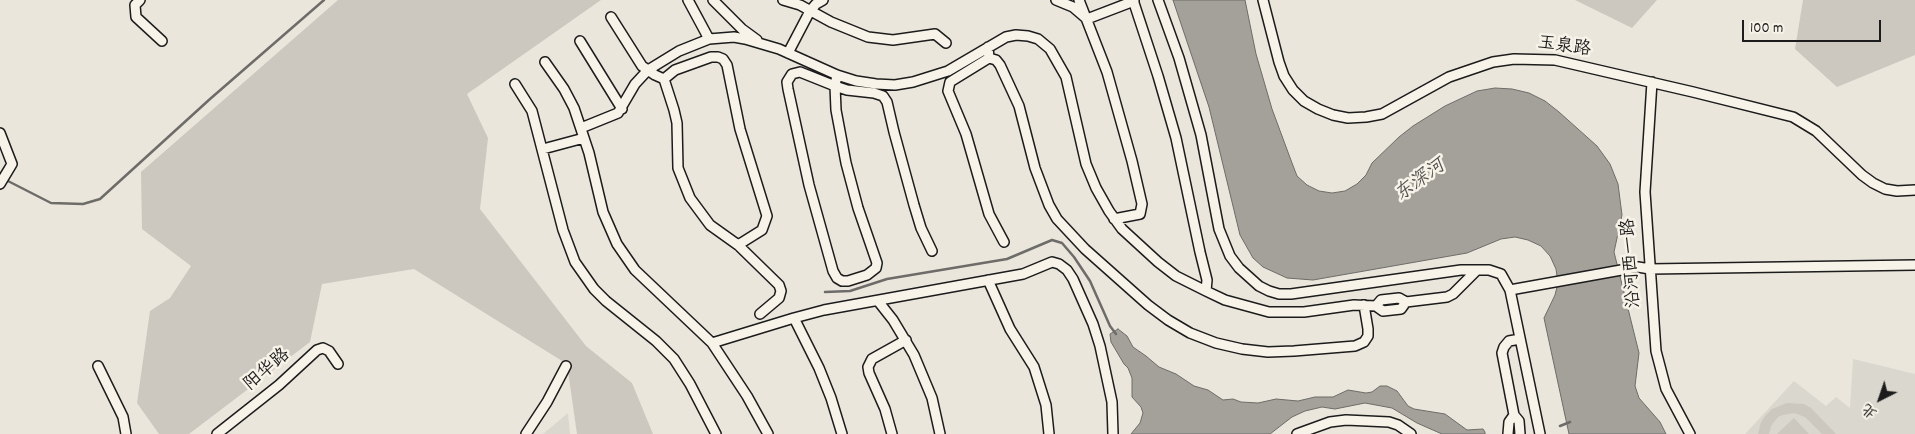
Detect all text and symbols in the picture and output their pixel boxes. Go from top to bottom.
scale bar [1745,10,1884,42]
text: 100 m [1750,18,1783,40]
street label: 玉泉路 [1536,34,1592,62]
water label: 东深河 [1391,156,1451,208]
street label: 沿河西一路 [1619,217,1647,309]
street label: 阳华路 [241,345,295,397]
north arrow [1855,374,1905,424]
text: 北 [1858,398,1882,422]

